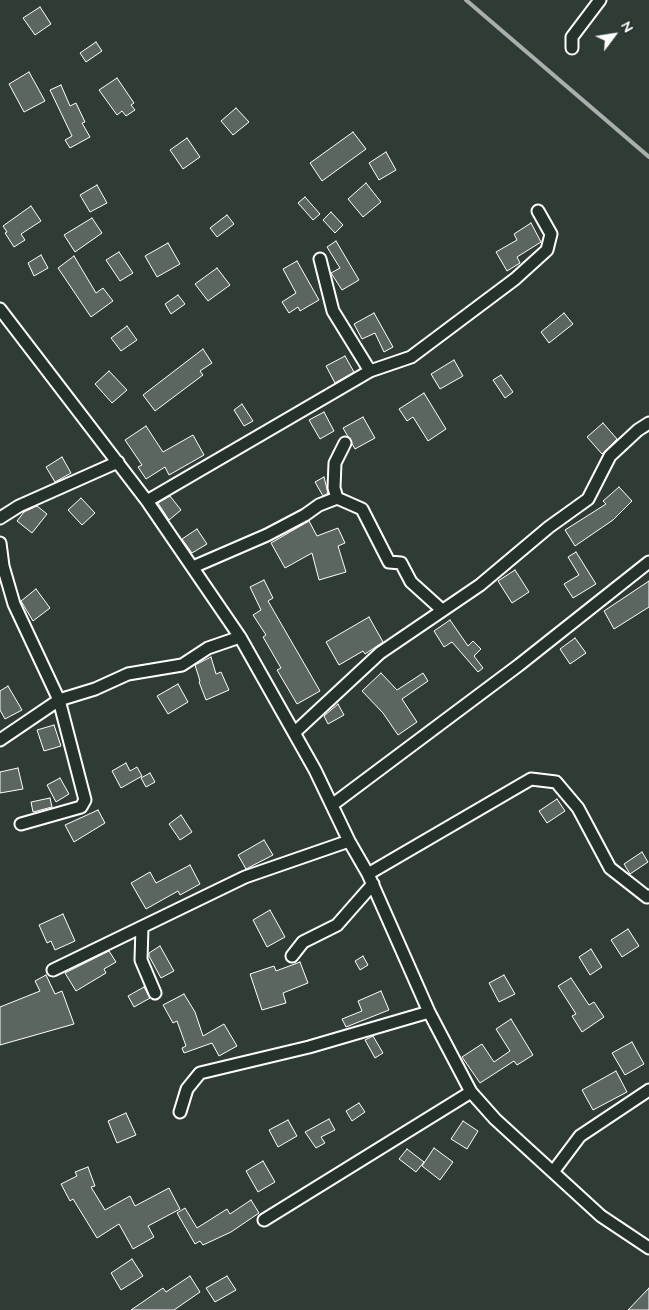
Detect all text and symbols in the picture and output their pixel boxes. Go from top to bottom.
north arrow [589,10,639,60]
text: N [616,18,638,36]

